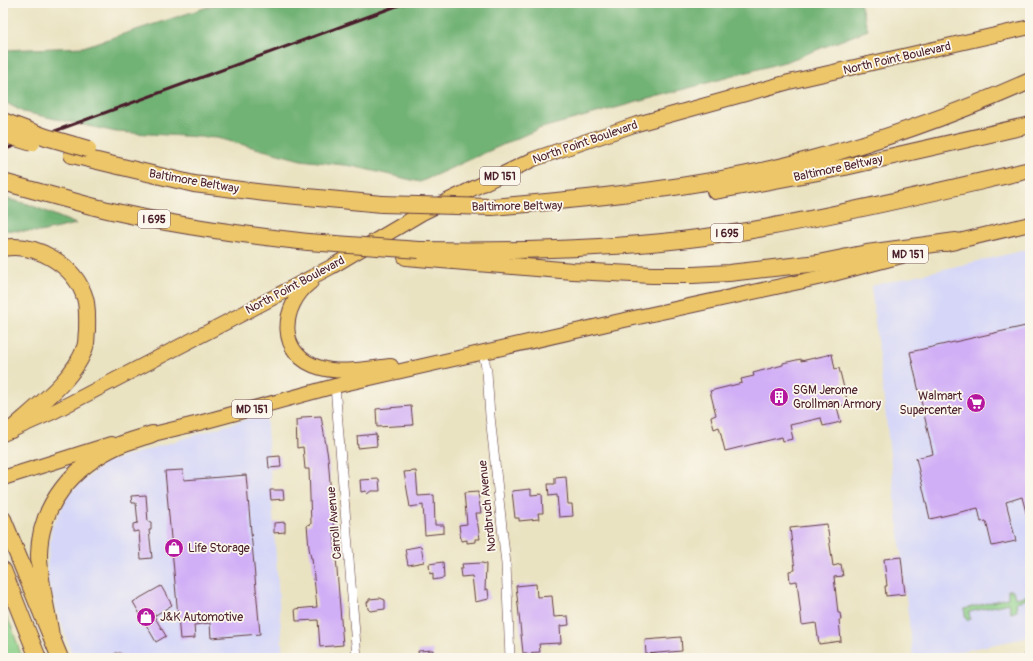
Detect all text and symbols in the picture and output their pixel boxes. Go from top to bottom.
street label: North Point Boulevard [842,39,953,78]
street label: North Point Boulevard [531,117,640,167]
street label: Baltimore Beltway [792,152,884,185]
street label: Baltimore Beltway [148,166,240,197]
road number: MD 151 [480,167,520,185]
street label: Baltimore Beltway [471,198,563,215]
road number: I 695 [138,210,170,228]
road number: I 695 [711,224,743,242]
road number: MD 151 [888,245,928,263]
street label: North Point Boulevard [243,253,347,318]
place label: SGM Jerome Grollman Armory [793,383,881,412]
building icon: SGM Jerome Grollman Armory [768,386,790,408]
place label: Walmart Supercenter [900,389,963,418]
supermarket icon: Walmart Supercenter [965,392,987,414]
road number: MD 151 [232,400,272,418]
street label: Nordbruch Avenue [475,459,500,552]
street label: Carroll Avenue [324,486,345,560]
shop icon: Life Storage [163,537,185,559]
place label: Life Storage [188,541,250,556]
shop icon: J&K Automotive [135,606,157,628]
place label: J&K Automotive [160,610,243,625]

